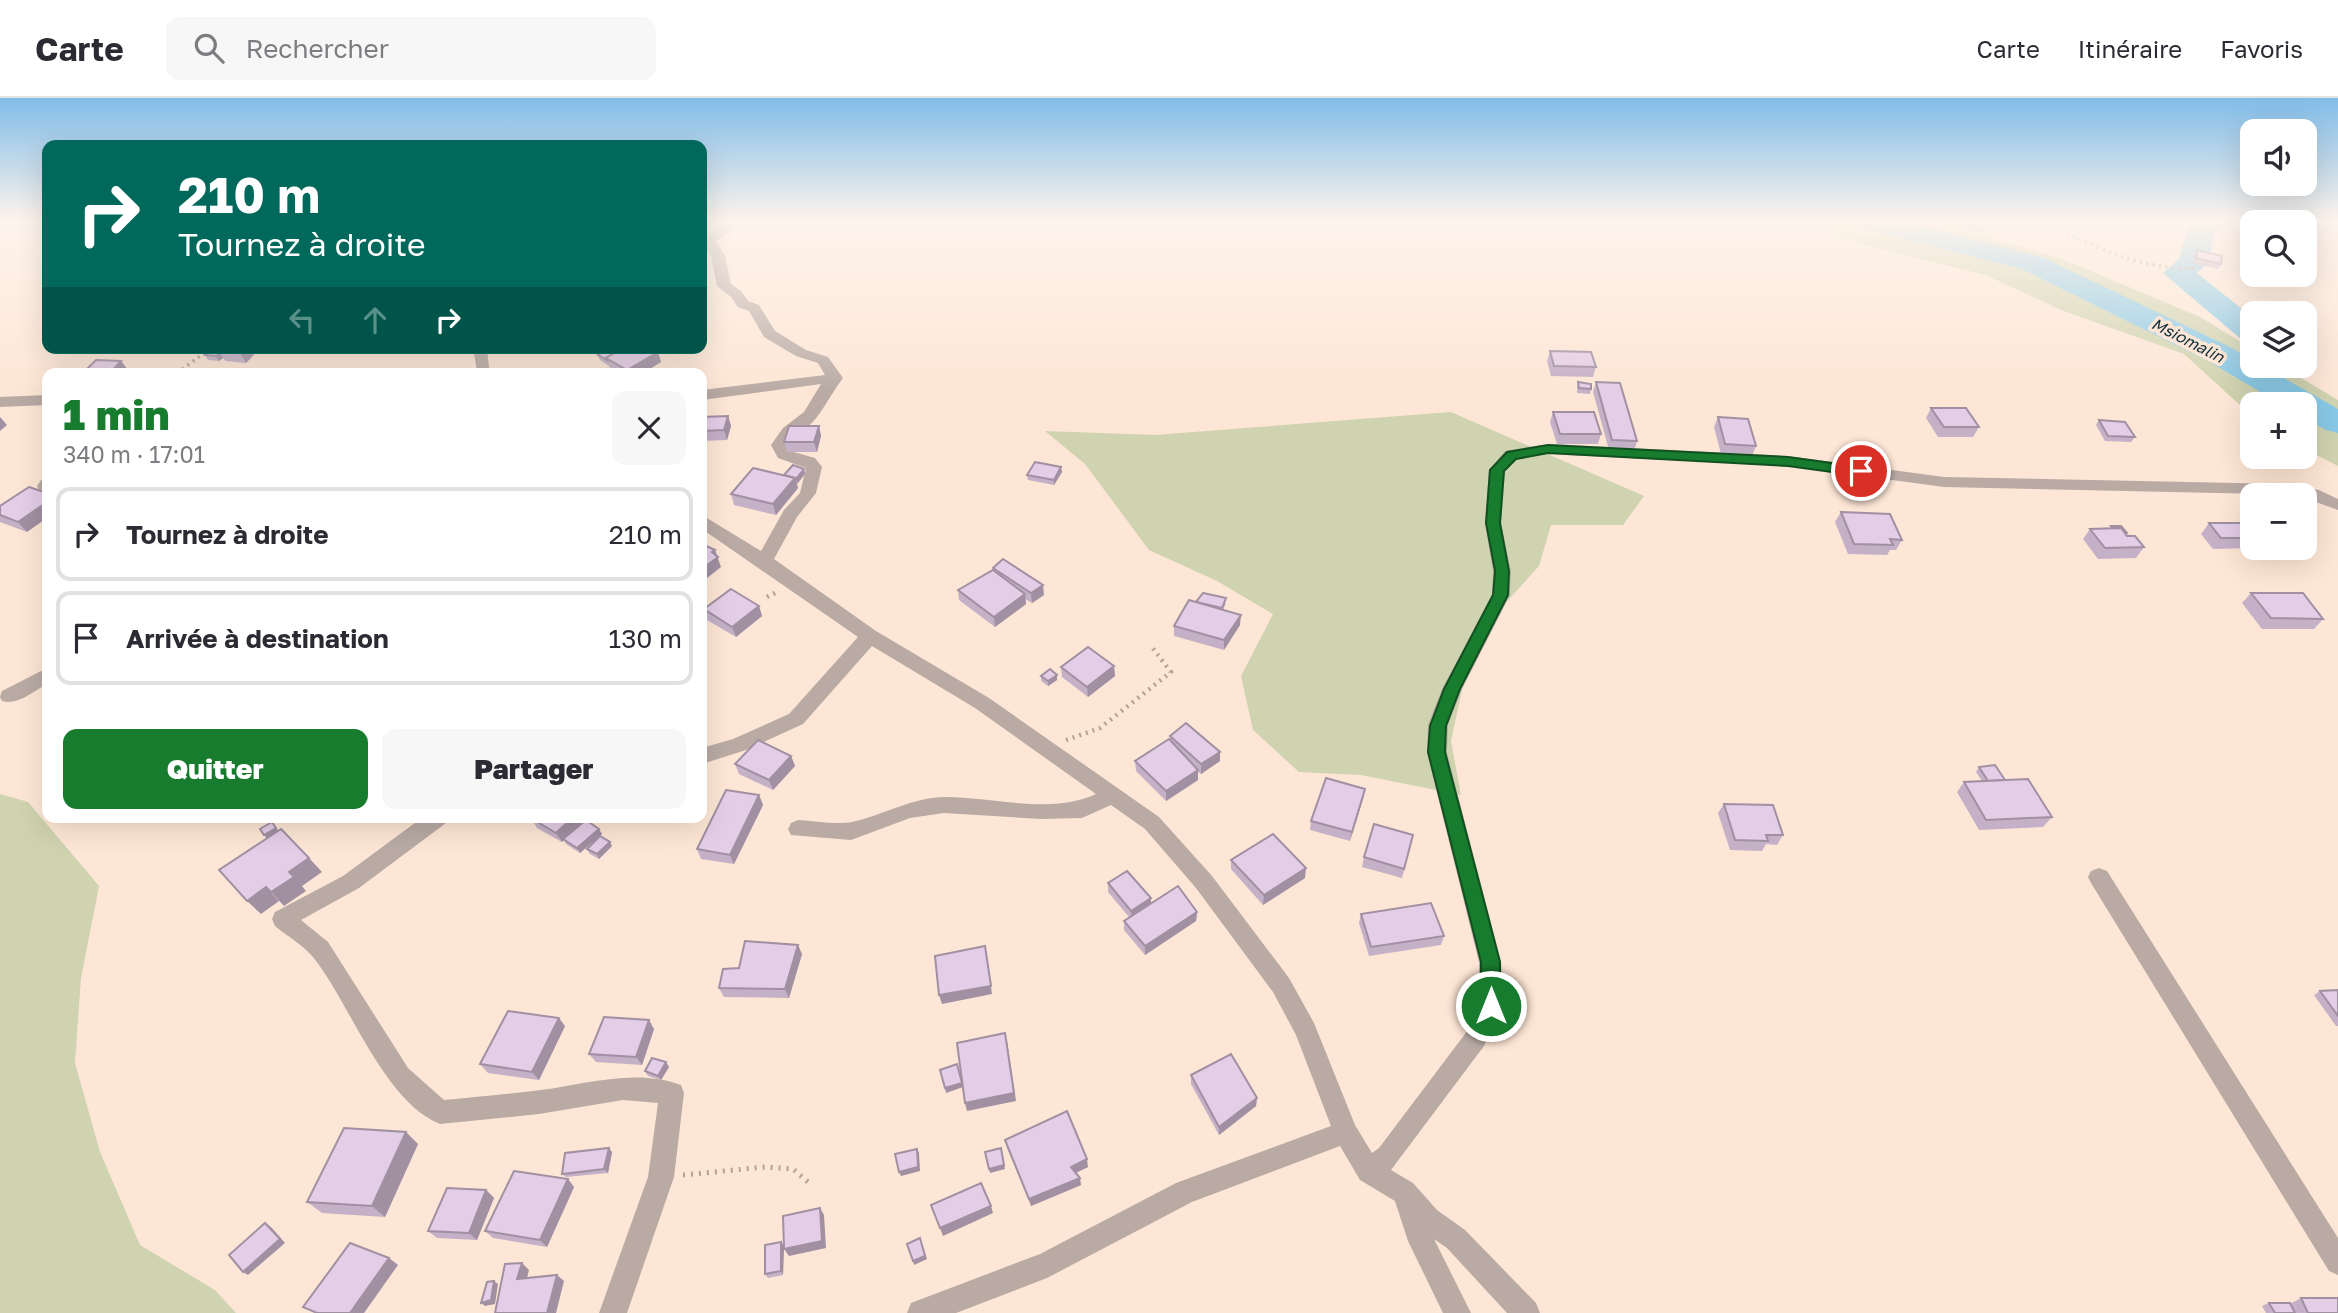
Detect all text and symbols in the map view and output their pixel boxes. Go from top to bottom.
search box [166,17,656,80]
text: Carte [35,29,124,68]
icon: search [190,29,228,67]
text: Rechercher [246,33,389,64]
text: Carte [1977,34,2040,63]
text: Itinéraire [2078,34,2182,63]
text: Favoris [2220,34,2303,63]
map controls [2240,119,2317,560]
button: sound [2240,119,2317,196]
text: 210 m [178,165,320,224]
icon: right [63,168,154,259]
button: search [2240,210,2317,287]
text: Tournez à droite [178,225,426,263]
icon: left [283,301,321,339]
icon: ahead [356,301,394,339]
icon: right [429,301,467,339]
button: layers [2240,301,2317,378]
water label: Msiomalin [2148,313,2229,367]
text: 1 min [63,389,170,439]
button: close [612,391,686,465]
button: + [2240,392,2317,469]
text: 340 m · 17:01 [63,440,205,468]
pin [1831,441,1891,501]
icon: arrive [1842,452,1880,490]
button: − [2240,483,2317,560]
icon: right [67,515,105,553]
text: Tournez à droite [126,519,329,550]
text: 210 m [609,519,682,550]
icon: arrive [67,619,105,657]
text: Arrivée à destination [126,623,389,654]
text: 130 m [609,623,682,654]
button: Quitter [63,729,368,809]
button: Partager [382,729,686,809]
position arrow [1454,969,1528,1043]

